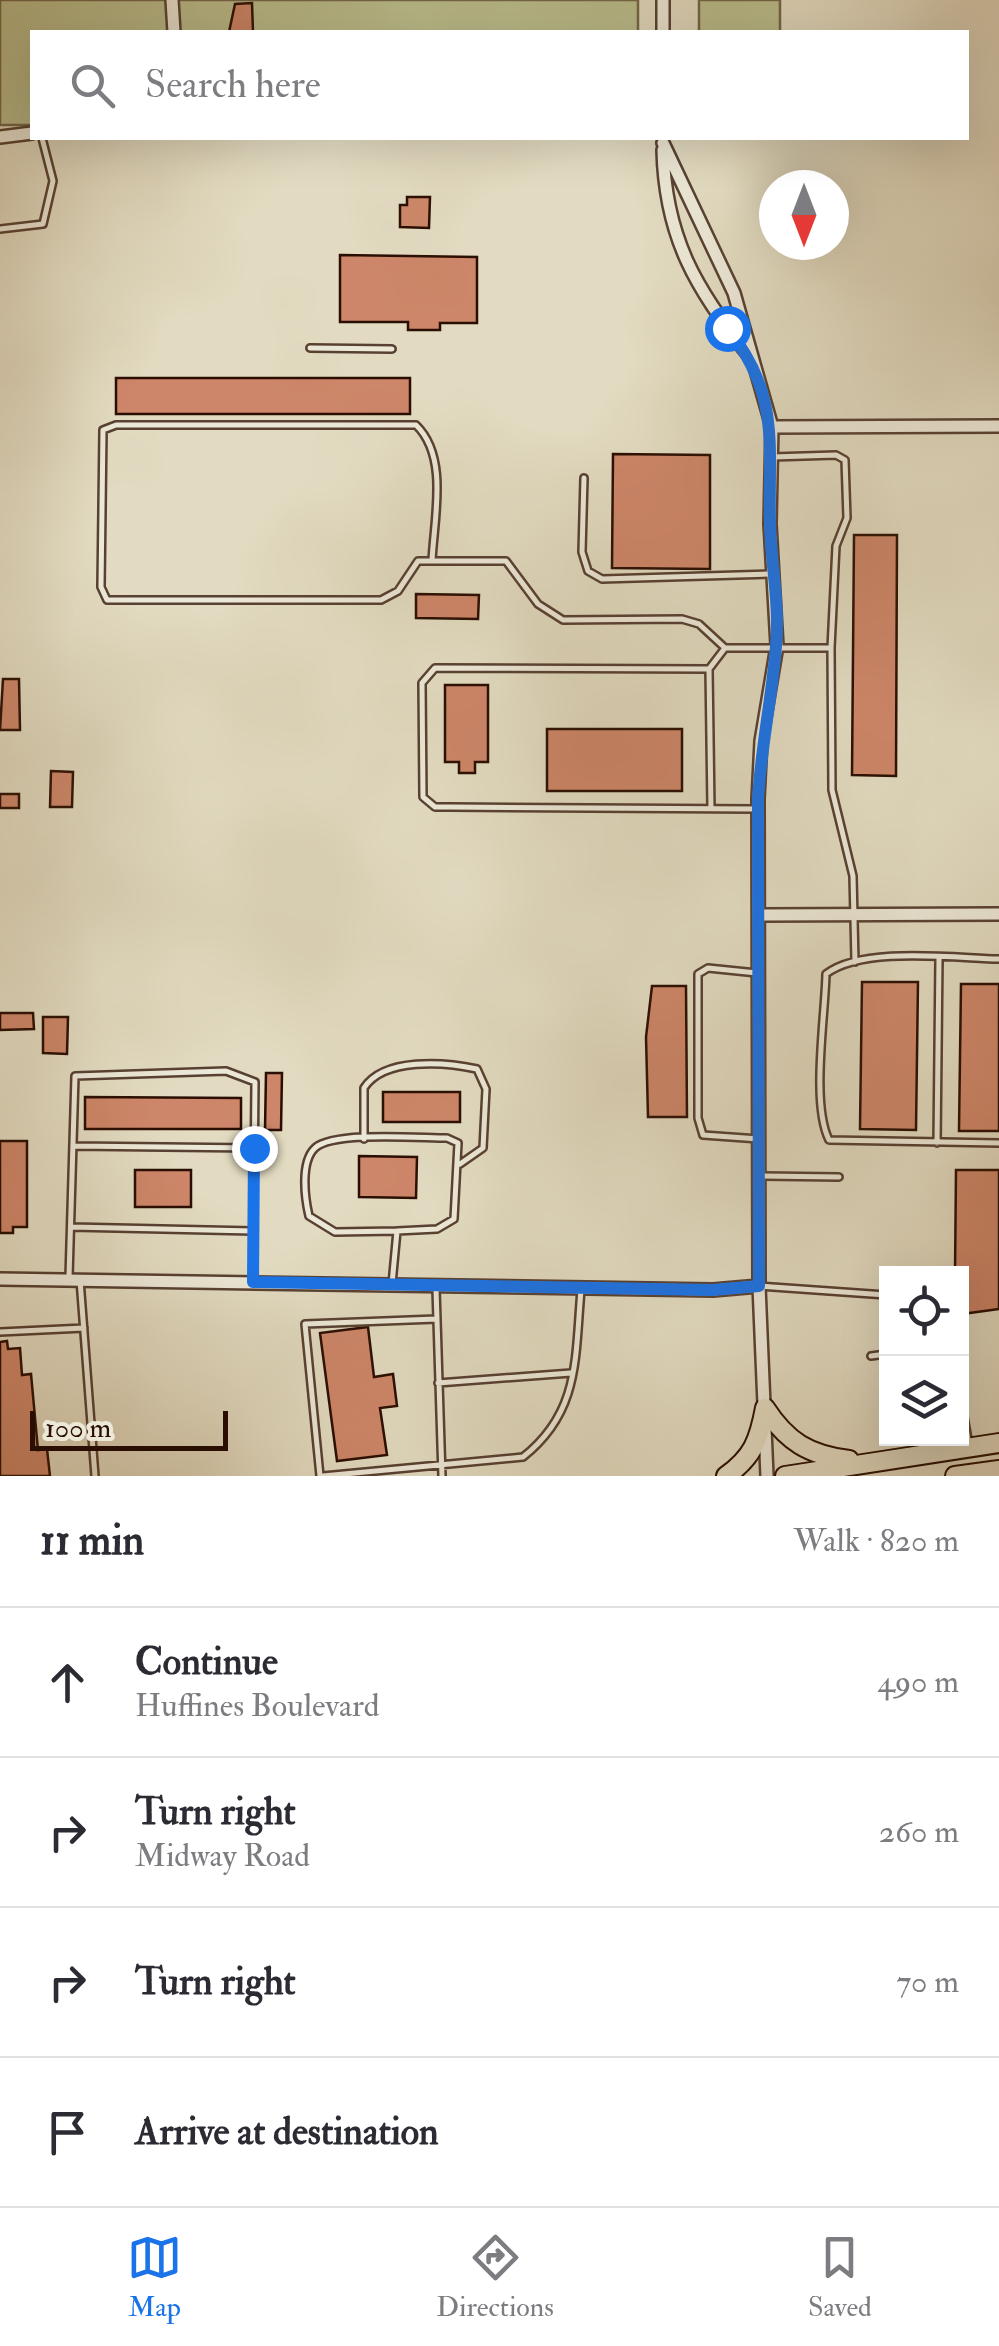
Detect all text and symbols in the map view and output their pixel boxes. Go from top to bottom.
search box [30,30,969,140]
icon: search [65,58,120,113]
text: Search here [145,61,321,109]
north arrow [759,170,849,260]
route start [705,306,751,352]
route end [232,1126,278,1172]
map controls [879,1266,969,1446]
button: locate [879,1266,969,1356]
button: layers [879,1356,969,1446]
scale bar [30,1406,228,1450]
text: 100 m [45,1411,111,1446]
text: 11 min [40,1515,144,1567]
text: Walk · 820 m [794,1521,959,1561]
text: Continue [135,1638,278,1686]
icon: ahead [40,1655,95,1710]
text: 490 m [877,1662,959,1702]
text: Huffines Boulevard [135,1686,380,1726]
text: Turn right [135,1788,296,1836]
icon: right [40,1805,95,1860]
text: 260 m [879,1812,959,1852]
text: Midway Road [135,1836,310,1876]
icon: right [40,1955,95,2010]
text: Turn right [135,1958,296,2006]
text: 70 m [896,1962,959,2002]
icon: arrive [40,2105,95,2160]
text: Arrive at destination [135,2108,439,2156]
tab: Map [127,2230,182,2325]
tab: Directions [436,2230,554,2325]
tab: Saved [808,2230,872,2325]

